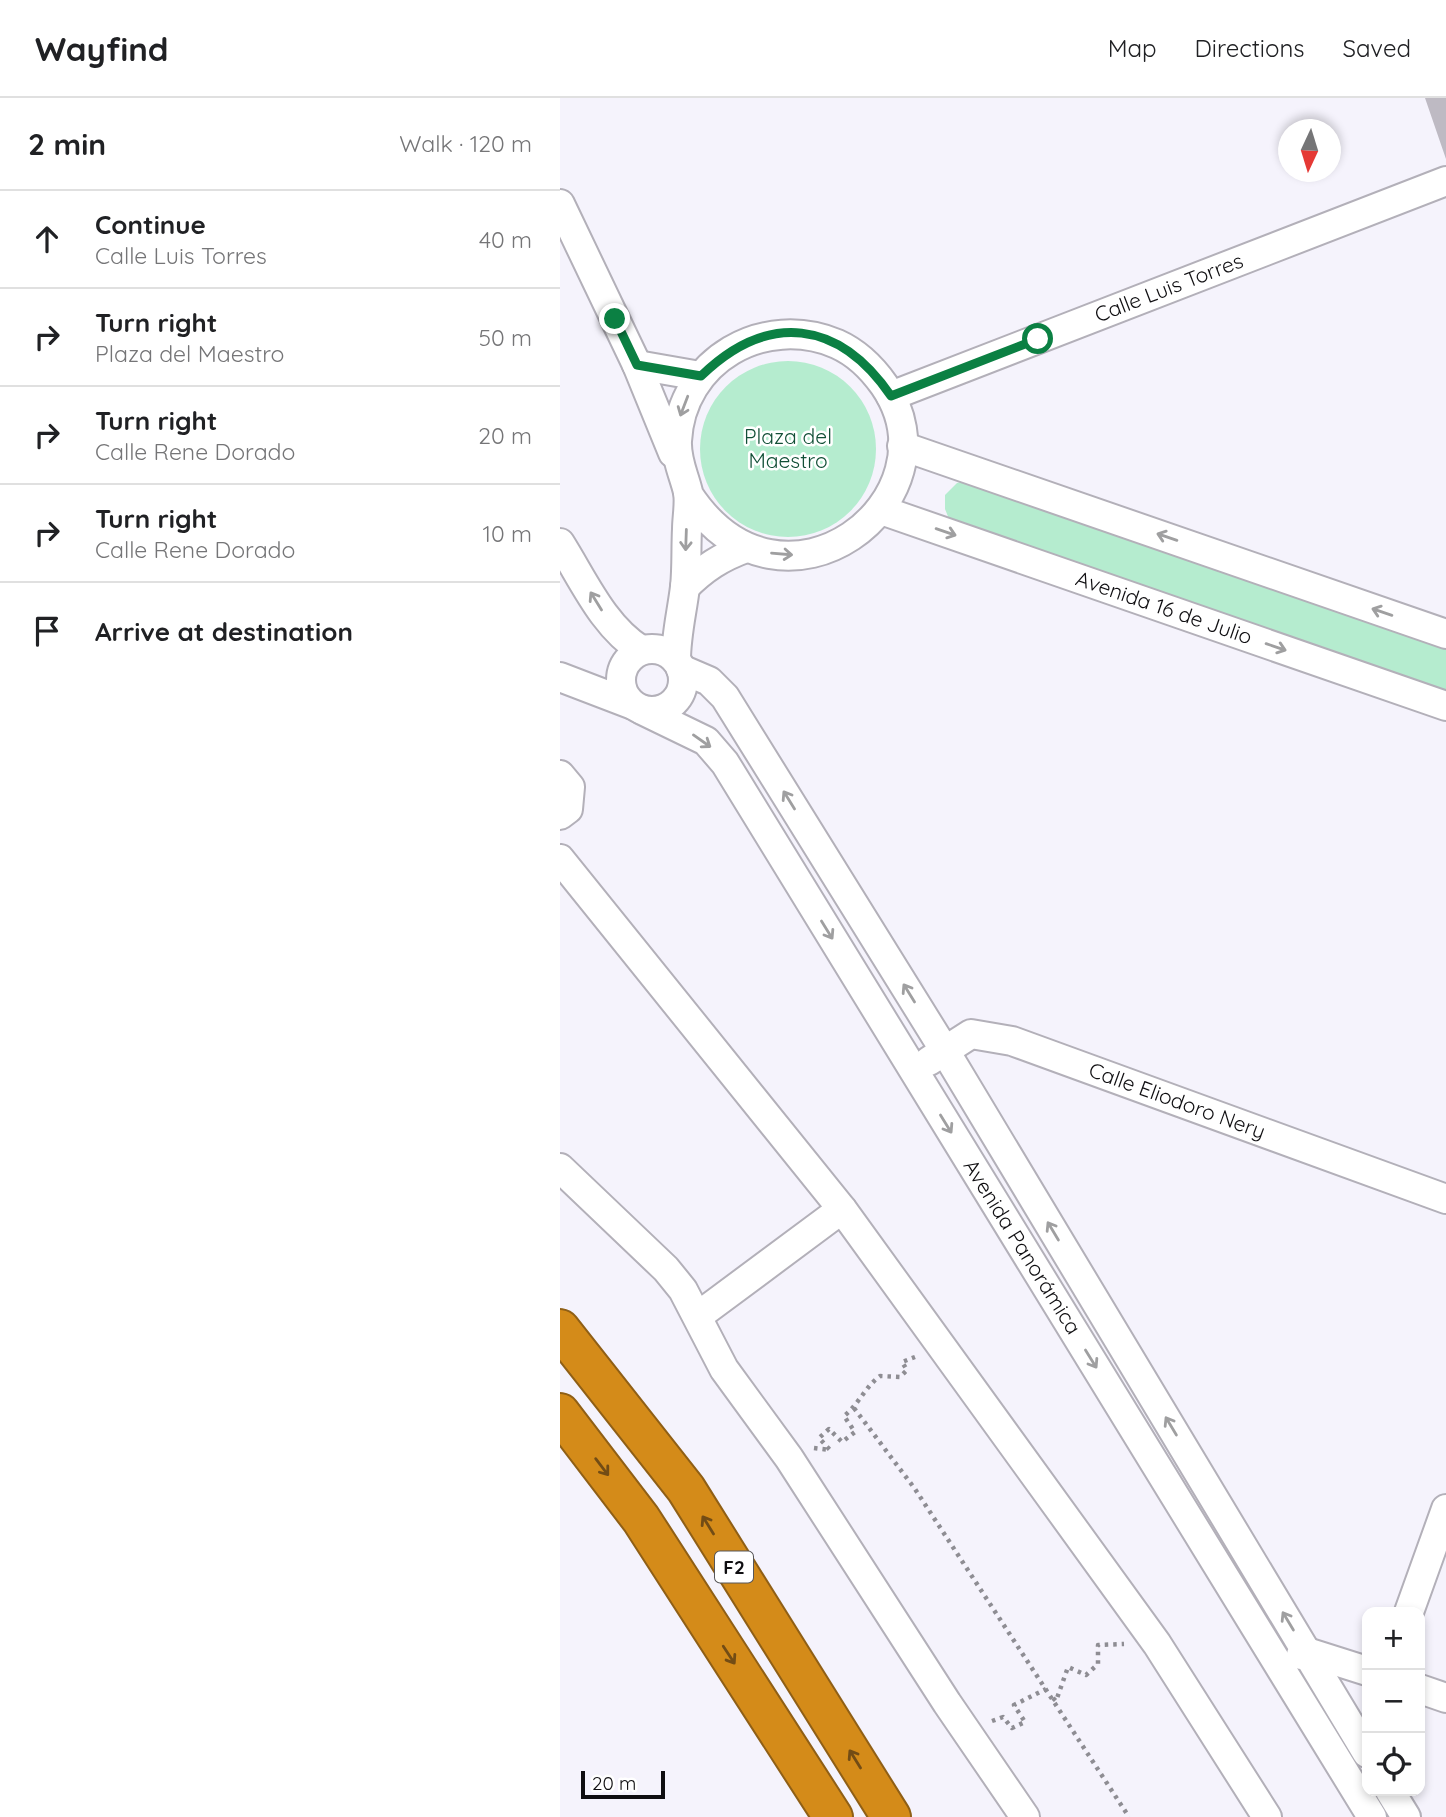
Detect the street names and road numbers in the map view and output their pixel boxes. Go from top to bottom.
street label: Calle Luis Torres [1091,247,1247,327]
street label: Avenida 16 de Julio [1073,565,1256,649]
street label: Calle Eliodoro Nery [1085,1056,1269,1144]
street label: Avenida Panorámica [958,1154,1087,1339]
road number: F2 [715,1552,753,1582]

